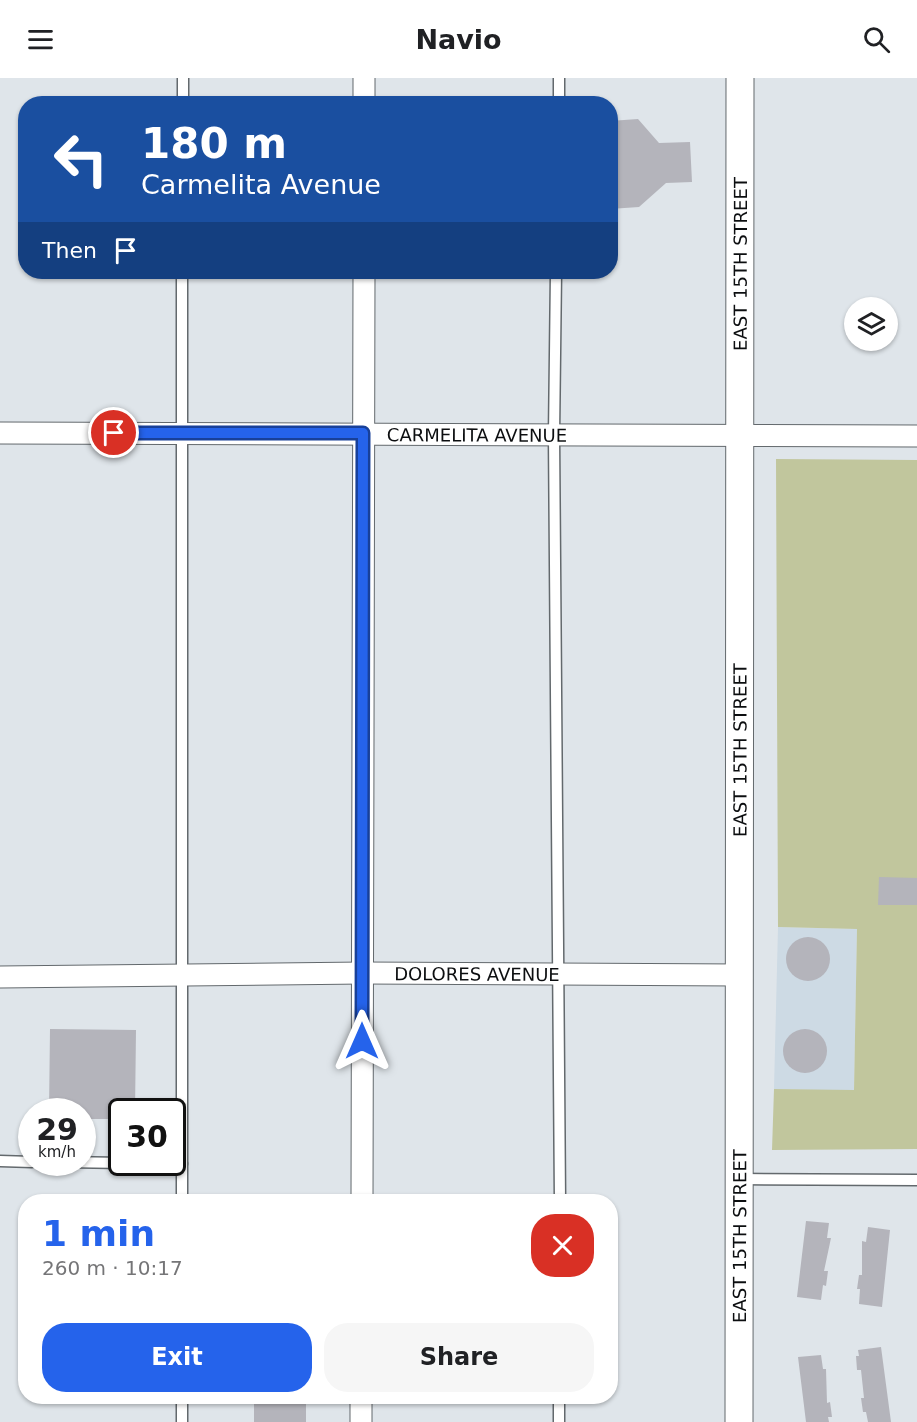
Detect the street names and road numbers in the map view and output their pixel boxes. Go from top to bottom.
street label: EAST 15TH STREET [729,176,750,351]
street label: CARMELITA AVENUE [387,424,567,445]
street label: EAST 15TH STREET [729,662,750,837]
street label: DOLORES AVENUE [394,963,560,985]
street label: EAST 15TH STREET [729,1148,750,1323]

